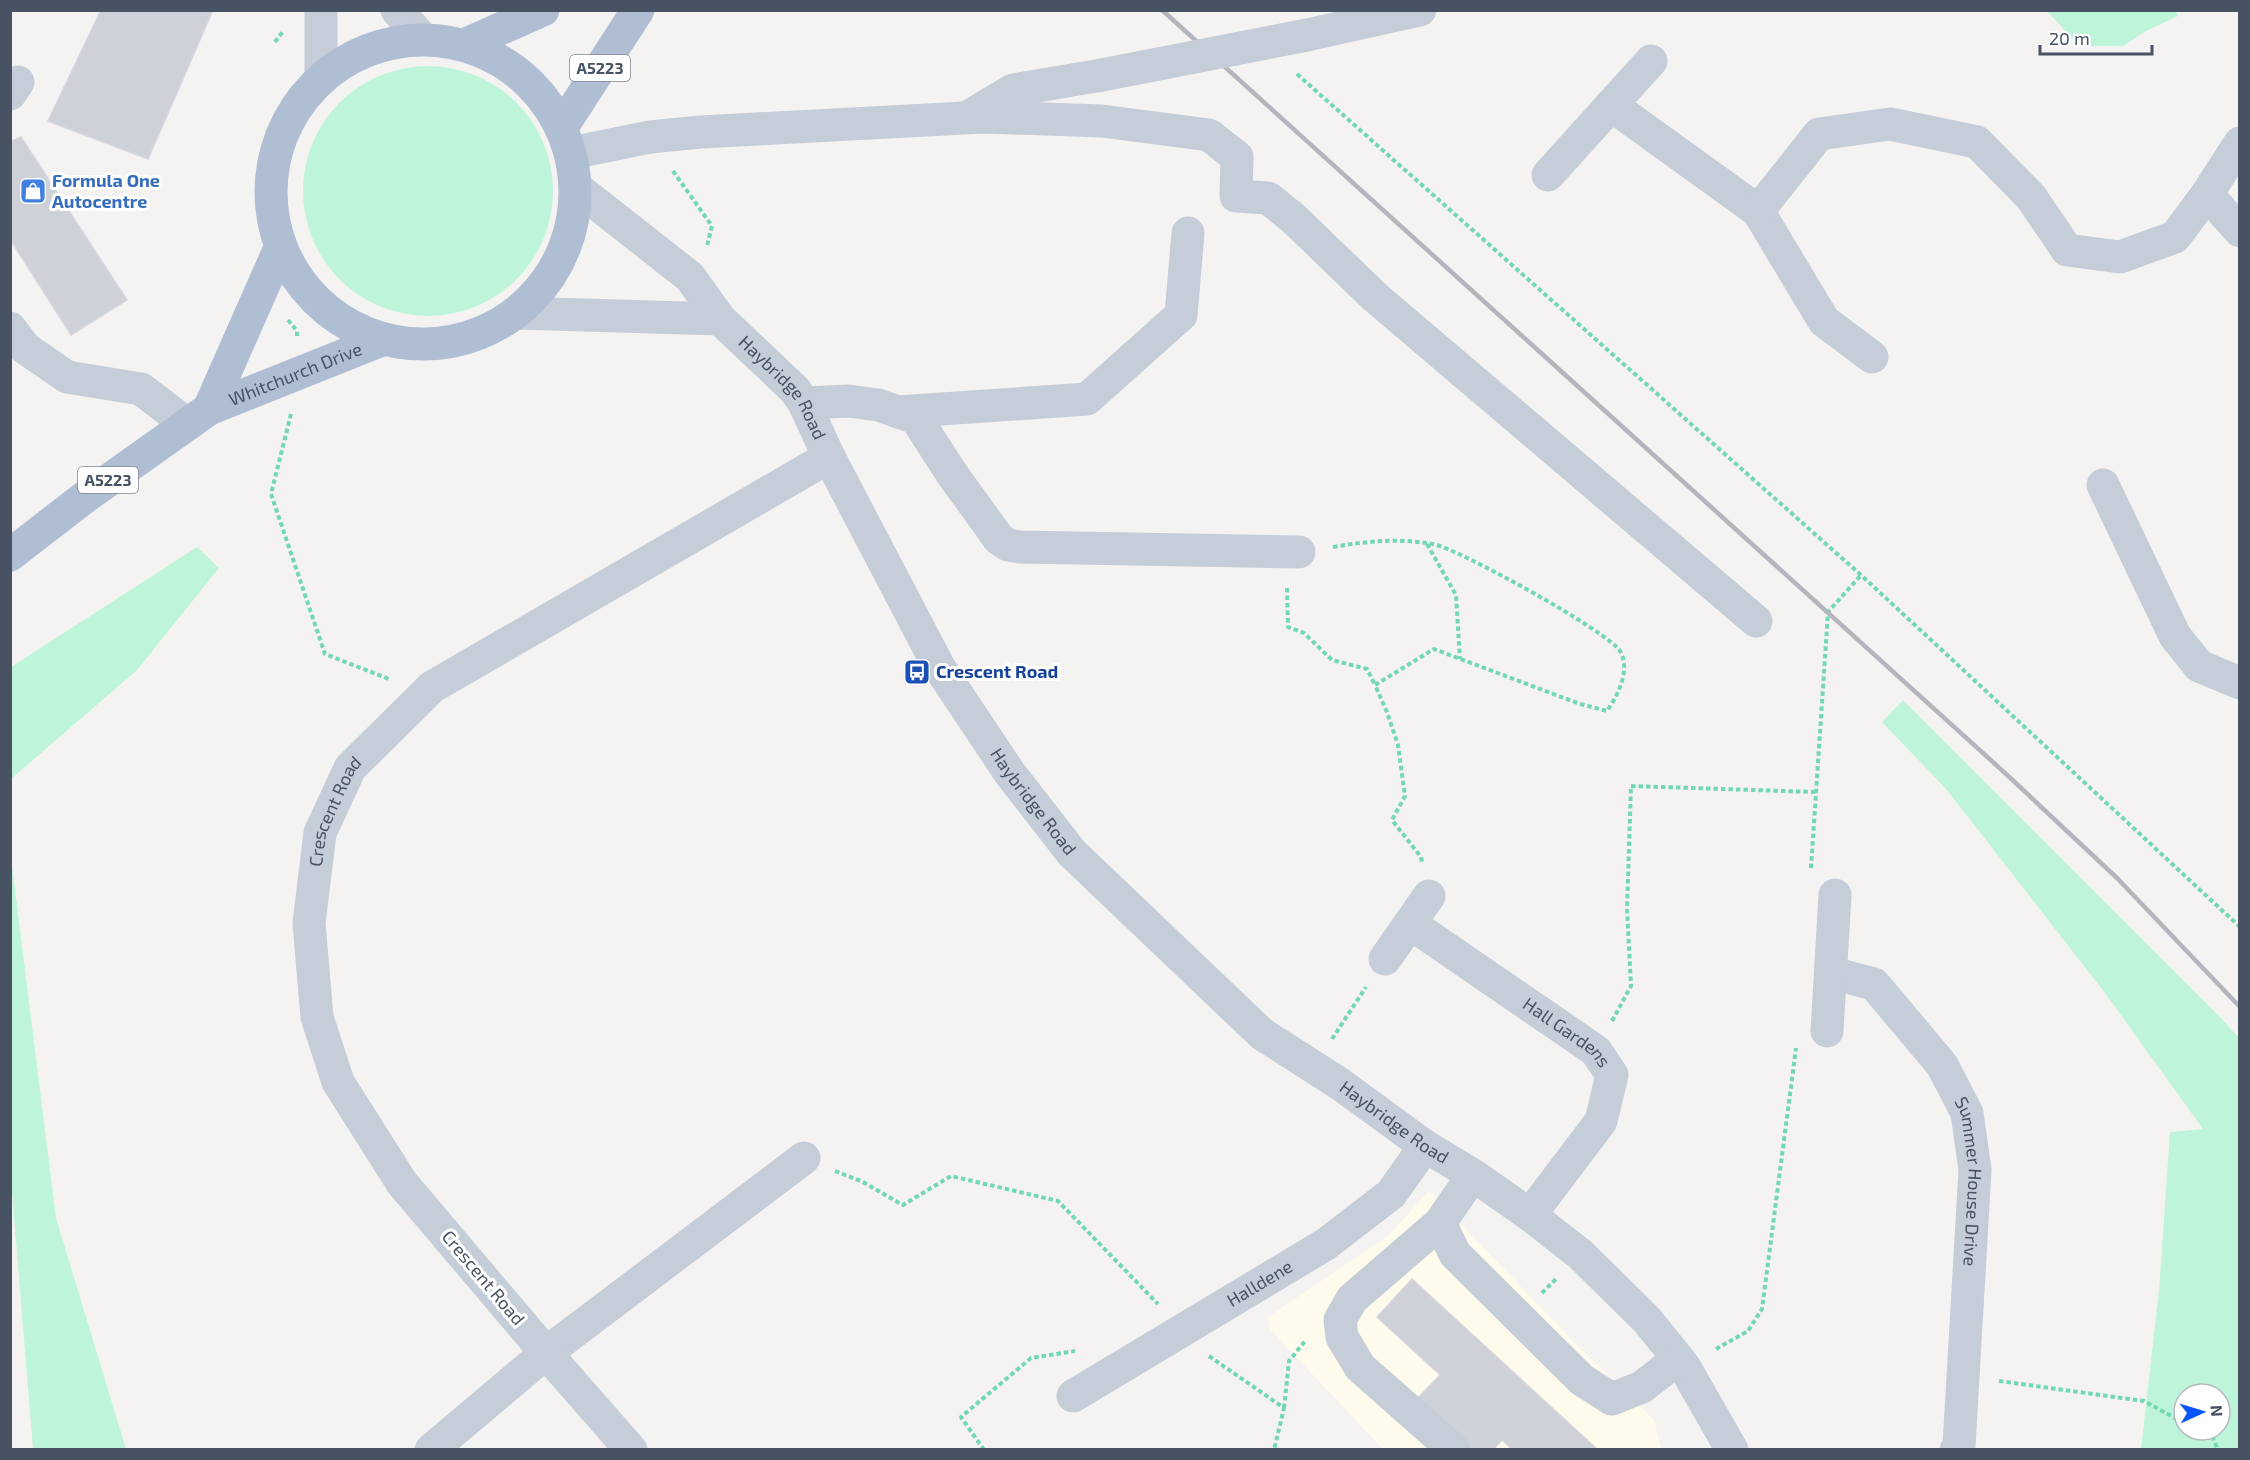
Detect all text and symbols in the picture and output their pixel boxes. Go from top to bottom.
scale bar [2040,18,2152,56]
text: 20 m [2049,27,2090,49]
road number: A5223 [570,55,630,81]
place label: Formula One Autocentre [52,169,160,212]
shop icon: Formula One Autocentre [18,176,48,206]
street label: Haybridge Road [735,331,831,443]
street label: Whitchurch Drive [225,337,365,410]
road number: A5223 [78,467,138,493]
bus stop icon: Crescent Road [902,657,932,687]
place label: Crescent Road [936,660,1058,682]
street label: Haybridge Road [986,743,1081,859]
street label: Crescent Road [304,751,366,868]
street label: Hall Gardens [1519,992,1616,1071]
street label: Haybridge Road [1336,1075,1453,1168]
street label: Summer House Drive [1950,1093,1987,1267]
street label: Crescent Road [438,1225,530,1329]
street label: Halldene [1222,1255,1296,1311]
north arrow [2172,1382,2232,1442]
text: N [2208,1404,2227,1417]

